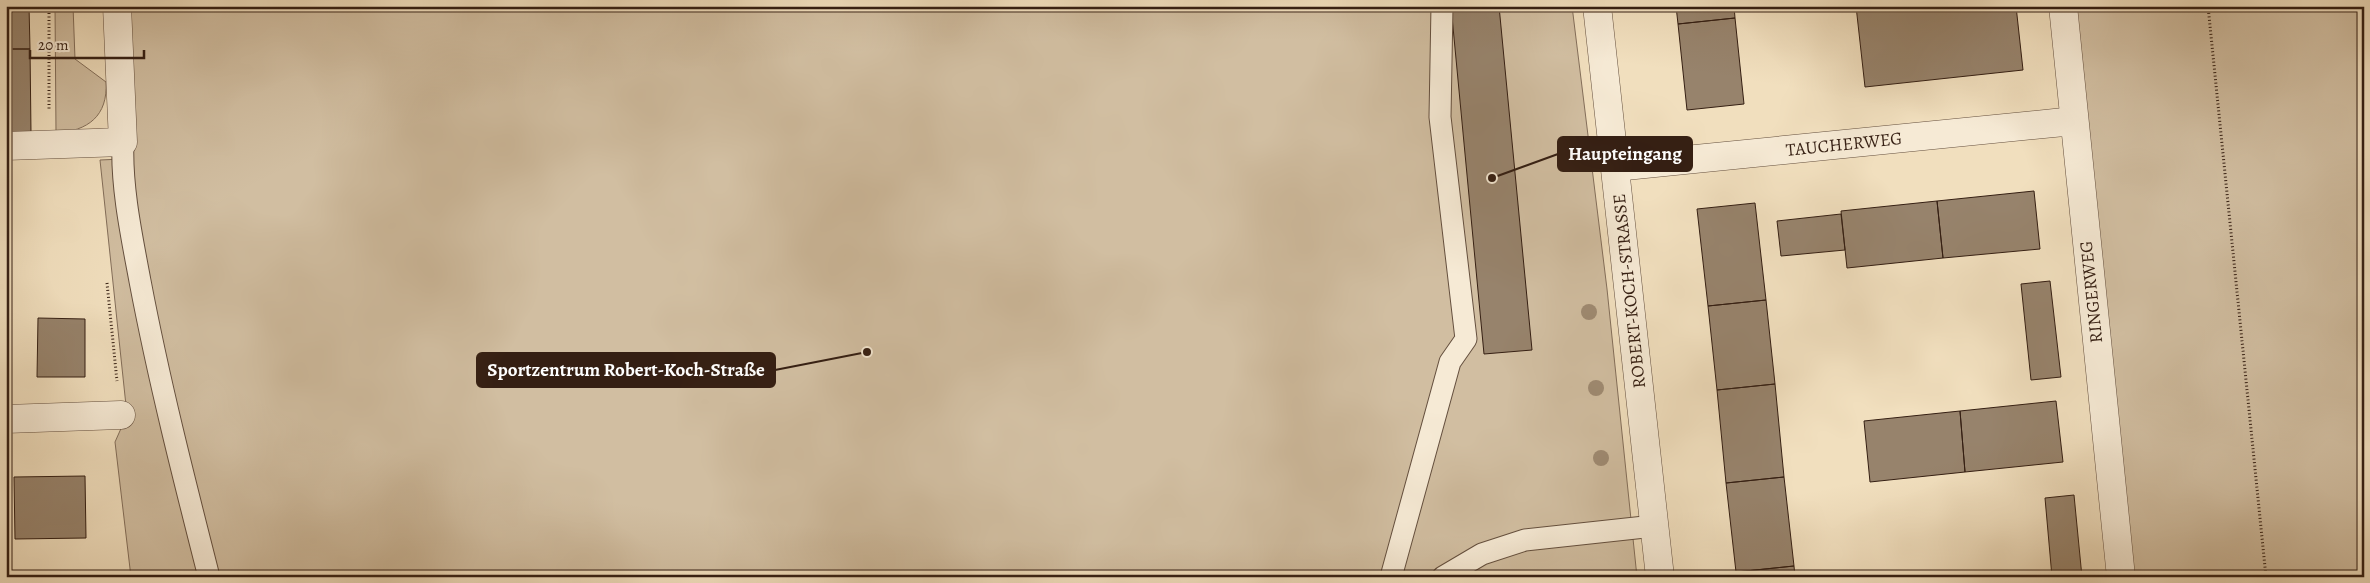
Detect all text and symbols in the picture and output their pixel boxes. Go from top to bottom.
scale bar [30,28,144,60]
text: 20 m [38,35,69,55]
street label: TAUCHERWEG [1785,126,1903,162]
callout: Haupteingang [1558,137,1692,171]
text: Haupteingang [1568,141,1682,167]
street label: ROBERT-KOCH-STRASSE [1607,192,1651,390]
street label: RINGERWEG [2074,240,2108,344]
callout: Sportzentrum Robert-Koch-Straße [477,353,775,387]
text: Sportzentrum Robert-Koch-Straße [487,357,765,383]

